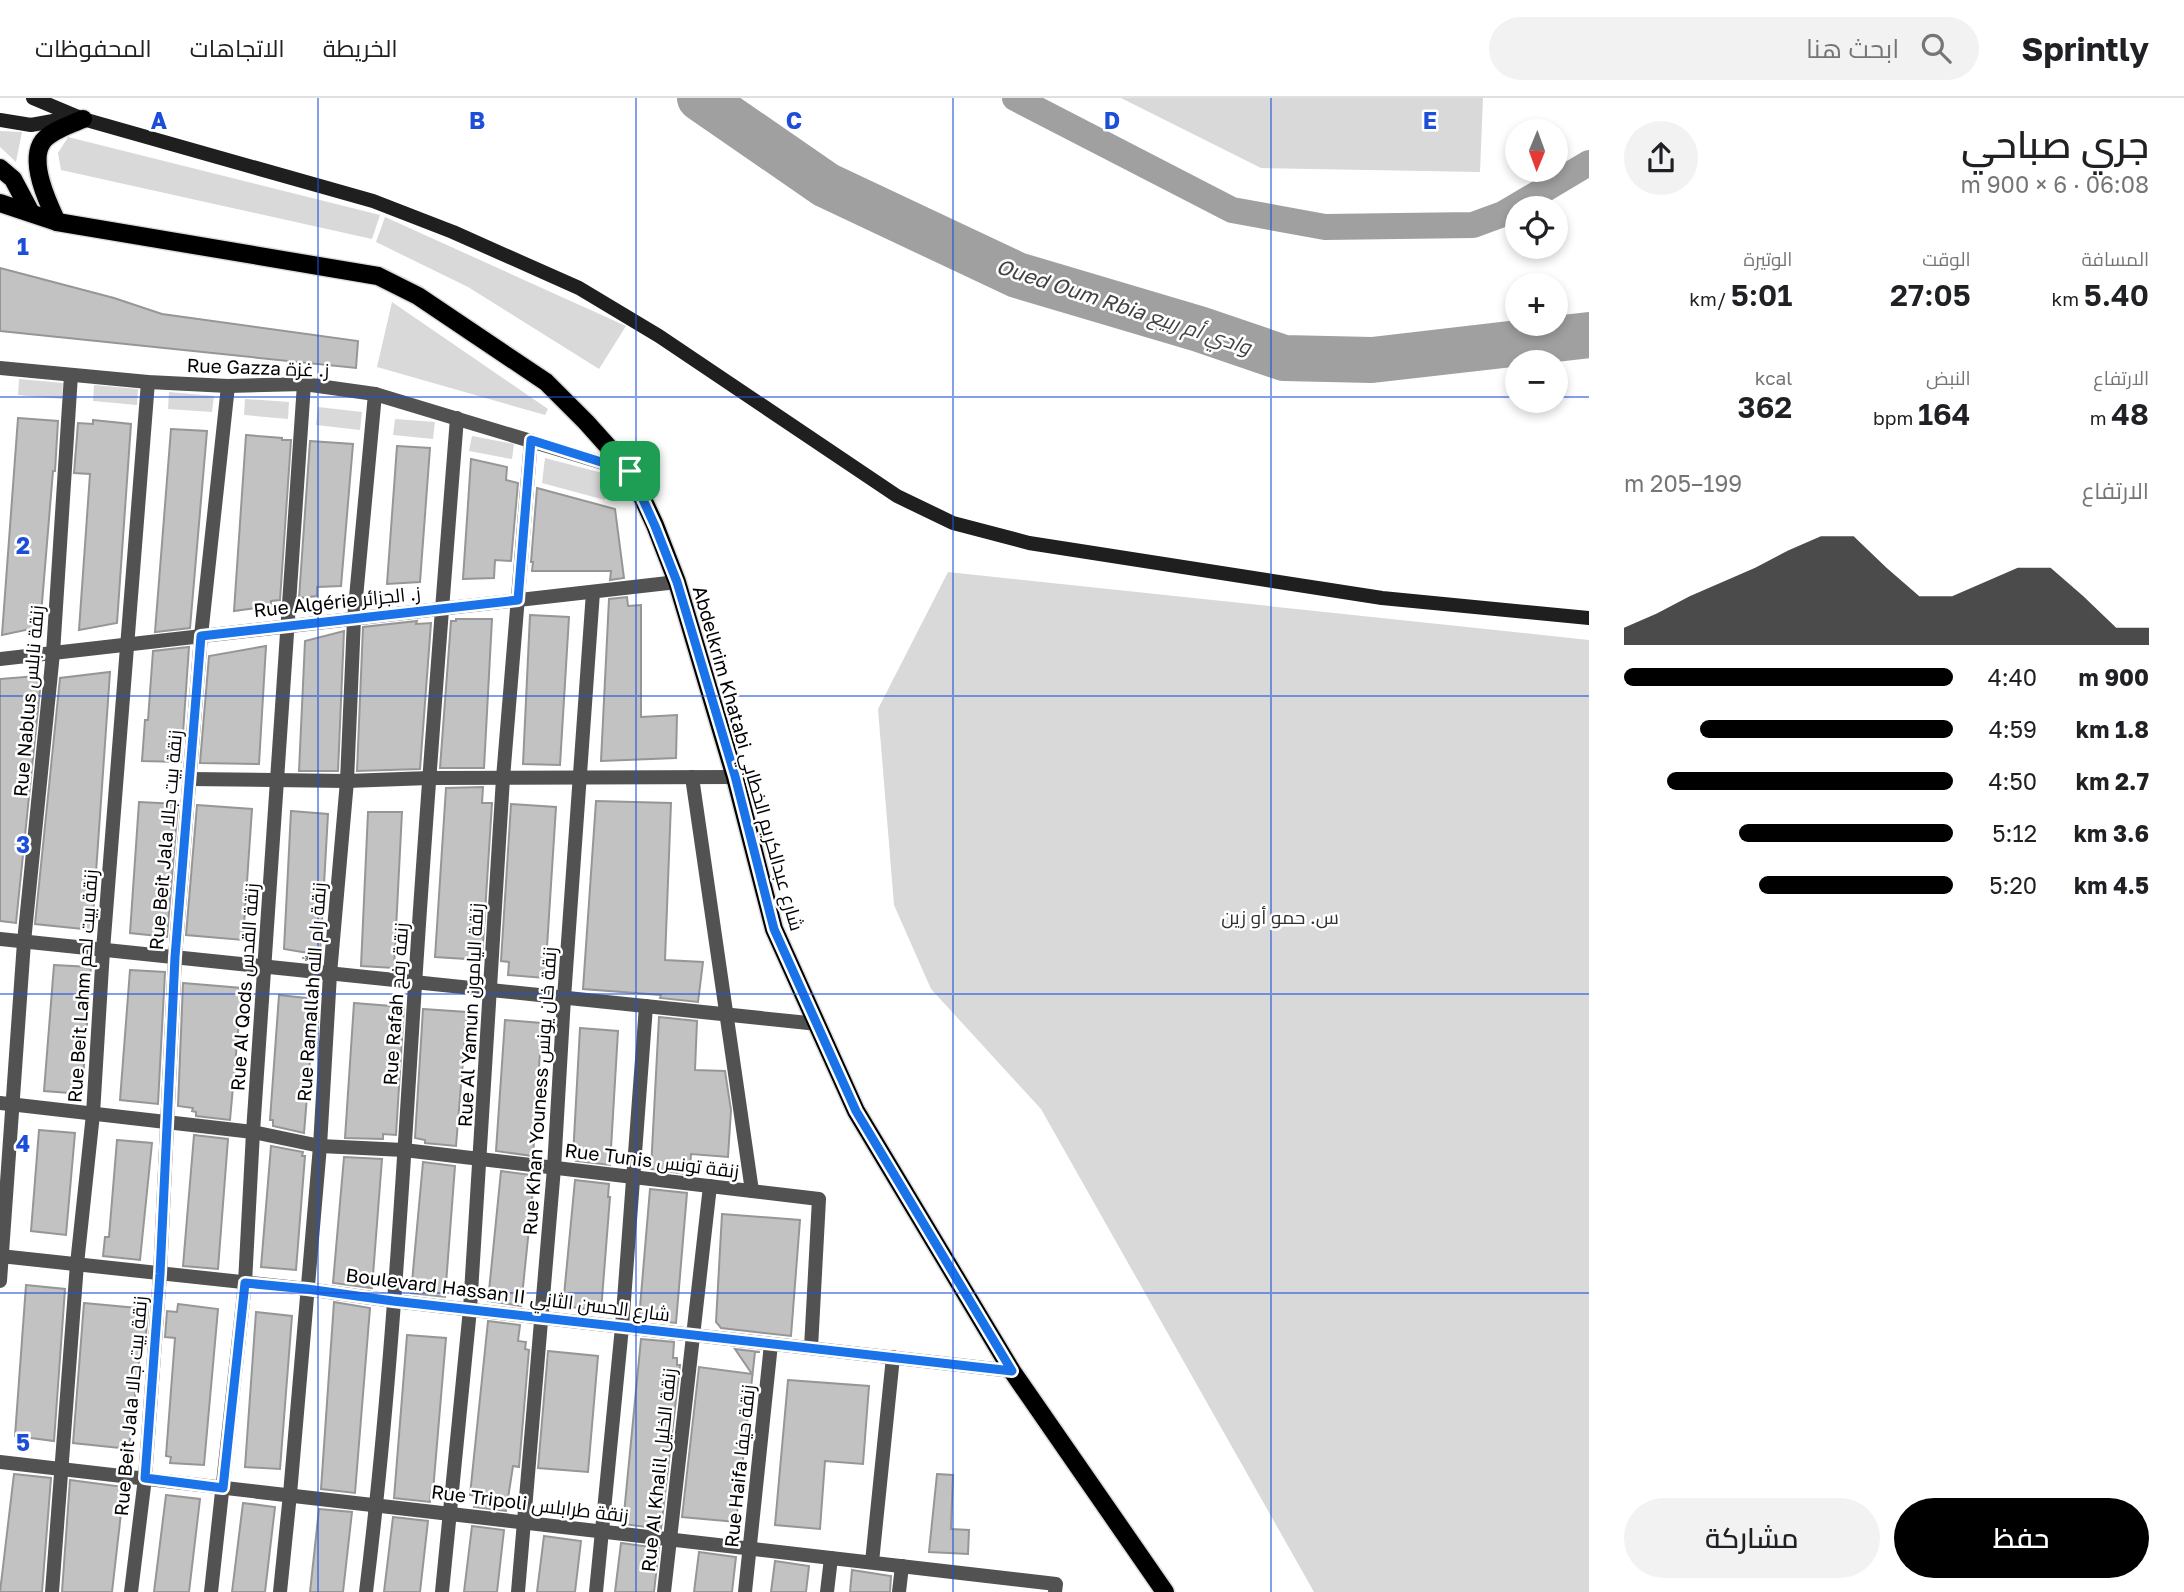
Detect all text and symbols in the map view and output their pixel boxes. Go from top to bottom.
search box [1489,17,1979,80]
icon: search [1917,29,1955,67]
text: Sprintly [2021,29,2149,68]
text: المحفوظات [35,33,152,62]
text: الاتجاهات [190,33,285,62]
text: الخريطة [323,33,398,62]
text: ابحث هنا [1806,33,1899,64]
text: A [151,106,168,134]
text: B [469,106,485,134]
text: C [786,106,802,134]
text: D [1104,106,1120,134]
text: E [1423,106,1437,134]
north arrow [1505,119,1568,182]
map controls [1505,119,1568,413]
button: share [1624,121,1698,195]
text: جري صباحي [1961,121,2149,166]
text: 06:08 · 6 × 900 m [1961,170,2149,198]
button: locate [1505,196,1568,259]
text: 1 [17,232,29,260]
text: الوتيرة [1744,247,1792,270]
text: الوقت [1922,247,1971,270]
text: المسافة [2081,247,2149,270]
water label: Oued Oum Rbia وادي أم ربيع [992,252,1256,365]
button: + [1505,273,1568,336]
text: 5:01 [1731,277,1792,313]
text: 27:05 [1890,277,1971,313]
text: 5.40 [2084,277,2149,313]
text: /km [1689,287,1731,310]
text: km [2051,287,2084,310]
button: − [1505,350,1568,413]
street label: Rue Gazza ز. غزة [186,353,330,382]
text: kcal [1755,366,1792,389]
text: النبض [1926,366,1971,389]
text: الارتفاع [2093,366,2149,389]
text: 362 [1738,389,1792,425]
text: 164 [1918,396,1971,432]
text: 48 [2111,396,2149,432]
text: bpm [1873,406,1918,429]
text: m [2090,406,2111,429]
pin [600,441,660,501]
icon: arrive [611,452,649,490]
text: 199–205 m [1624,469,1742,497]
text: الارتفاع [2082,476,2149,504]
text: 2 [16,531,30,559]
street label: Rue Algérie ز. الجزائر [252,581,422,622]
street label: Abdelkrim Khatabi شارع عبدالكريم الخطابي [685,583,809,934]
street label: Rue Nablus زنقة نابلس [8,604,49,798]
text: 4:40 [1988,663,2037,691]
text: 900 m [2079,663,2149,691]
text: 4:59 [1989,715,2037,743]
text: 1.8 km [2076,715,2149,743]
street label: Rue Beit Jala زنقة بيت جالا [144,729,187,951]
text: 4:50 [1988,767,2037,795]
text: 2.7 km [2076,767,2149,795]
text: 5:12 [1992,819,2037,847]
text: 3.6 km [2074,819,2149,847]
text: 3 [16,830,30,858]
street label: Rue Beit Lahm زنقة بيت لحم [62,868,105,1104]
text: 5:20 [1989,871,2037,899]
text: 4.5 km [2074,871,2149,899]
street label: Rue Ramallah زنقة رام الله [292,881,333,1103]
street label: Rue Al Qods زنقة القدس [225,882,264,1092]
street label: Rue Al Yamun زنقة اليامون [453,902,488,1128]
park label: س. حمو أو زين [1221,905,1339,929]
street label: Rue Rafah زنقة رفح [378,922,415,1087]
street label: Rue Khan Youness زنقة خان يونس [517,946,562,1236]
text: 4 [16,1129,30,1157]
street label: Rue Tunis زنقة تونس [563,1138,741,1183]
street label: Boulevard Hassan II شارع الحسن الثاني [344,1263,671,1329]
street label: Rue Beit Jala زنقة بيت جالا [109,1295,152,1517]
street label: Rue Al Khalil زنقة الخليل [636,1367,681,1573]
street label: Rue Haifa زنقة حيفا [719,1383,760,1549]
text: 5 [16,1428,30,1456]
street label: Rue Tripoli زنقة طرابلس [430,1479,630,1528]
button: مشاركة [1624,1498,1880,1578]
button: حفظ [1894,1498,2149,1578]

